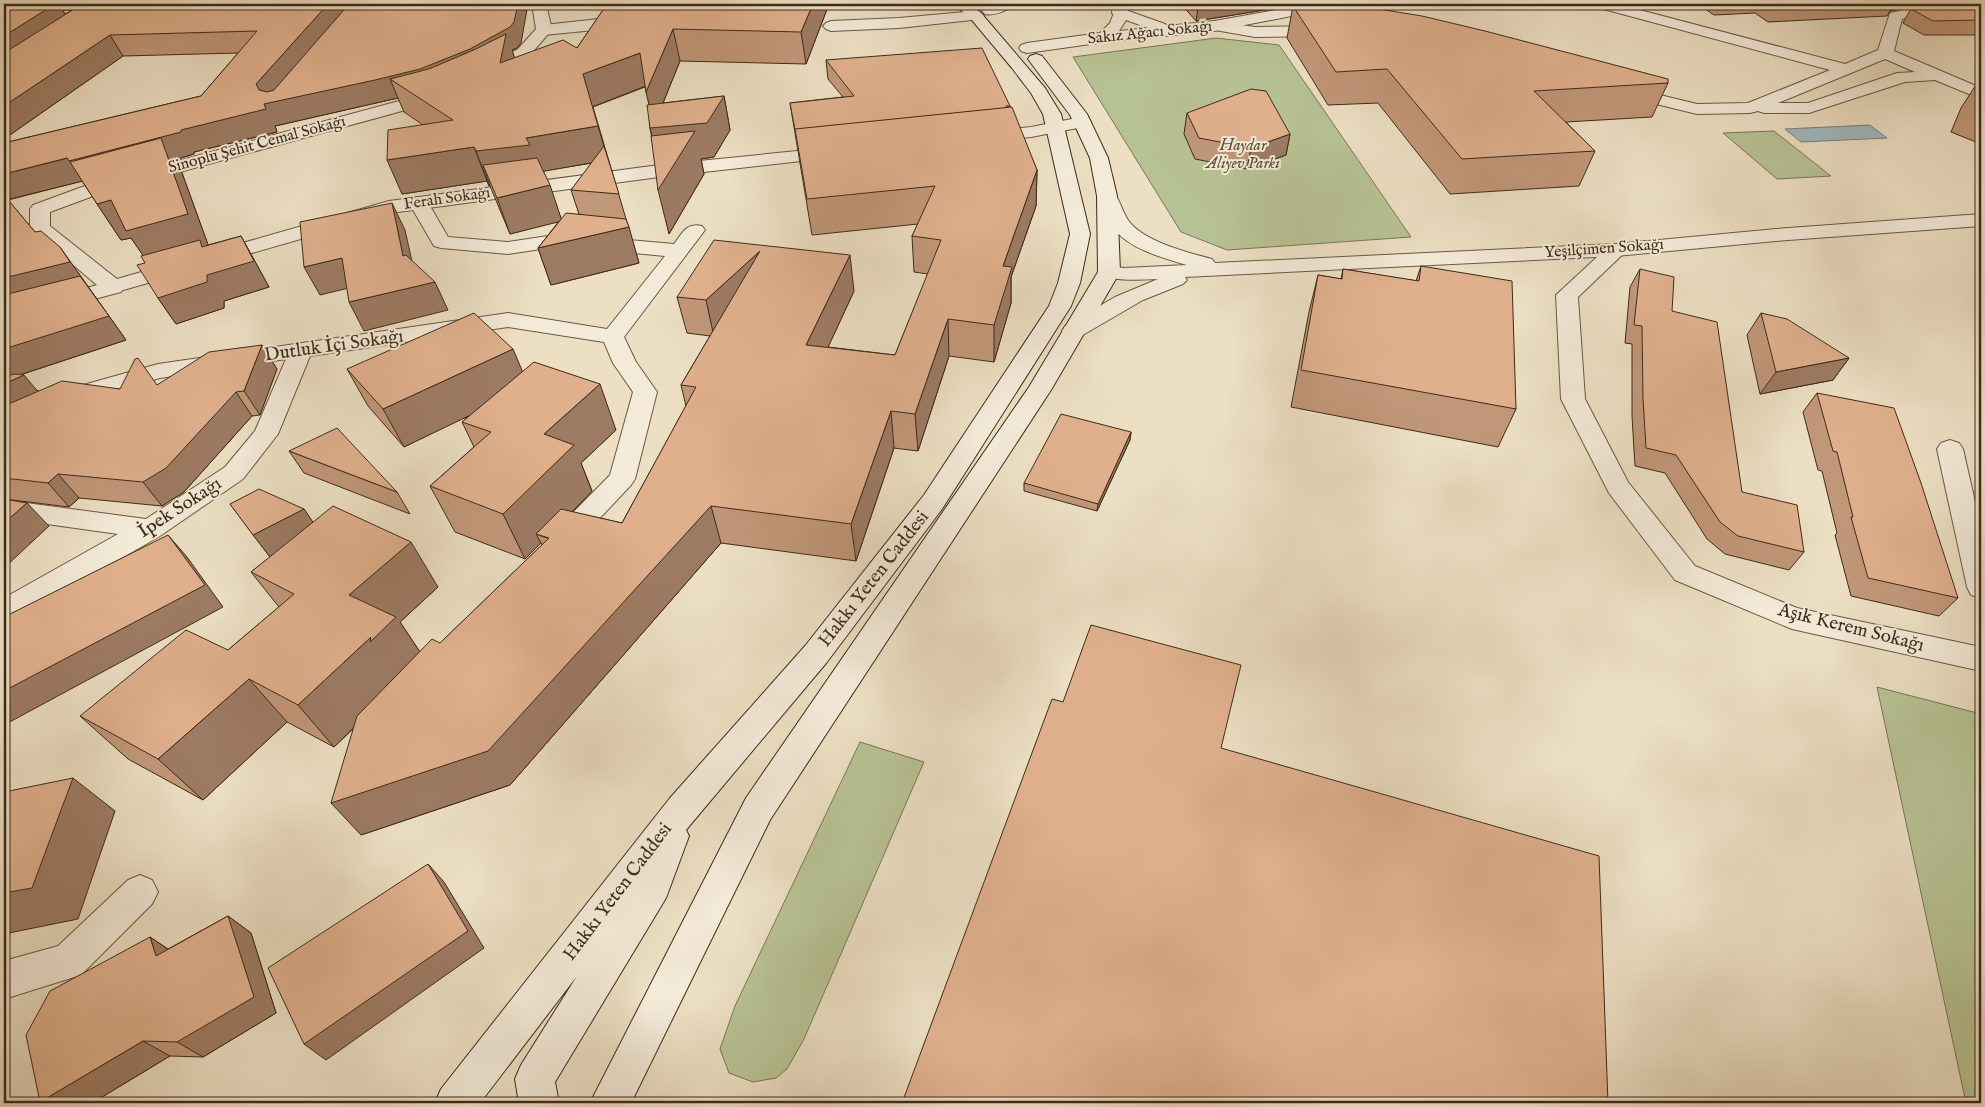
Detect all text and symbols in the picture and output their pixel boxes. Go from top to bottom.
street label: Sakız Ağacı Sokağı [1087,17,1213,49]
street label: Sinoplu Şehit Cemal Sokağı [166,112,348,178]
park label: Haydar Aliyev Parkı [1204,136,1280,174]
street label: Ferah Sokağı [402,183,492,215]
street label: Yeşilçimen Sokağı [1544,235,1664,263]
street label: Dutluk İçi Sokağı [263,324,405,368]
street label: İpek Sokağı [134,472,226,544]
street label: Hakkı Yeten Caddesi [813,506,935,652]
street label: Aşık Kerem Sokağı [1775,598,1926,658]
street label: Hakkı Yeten Caddesi [558,818,678,966]

